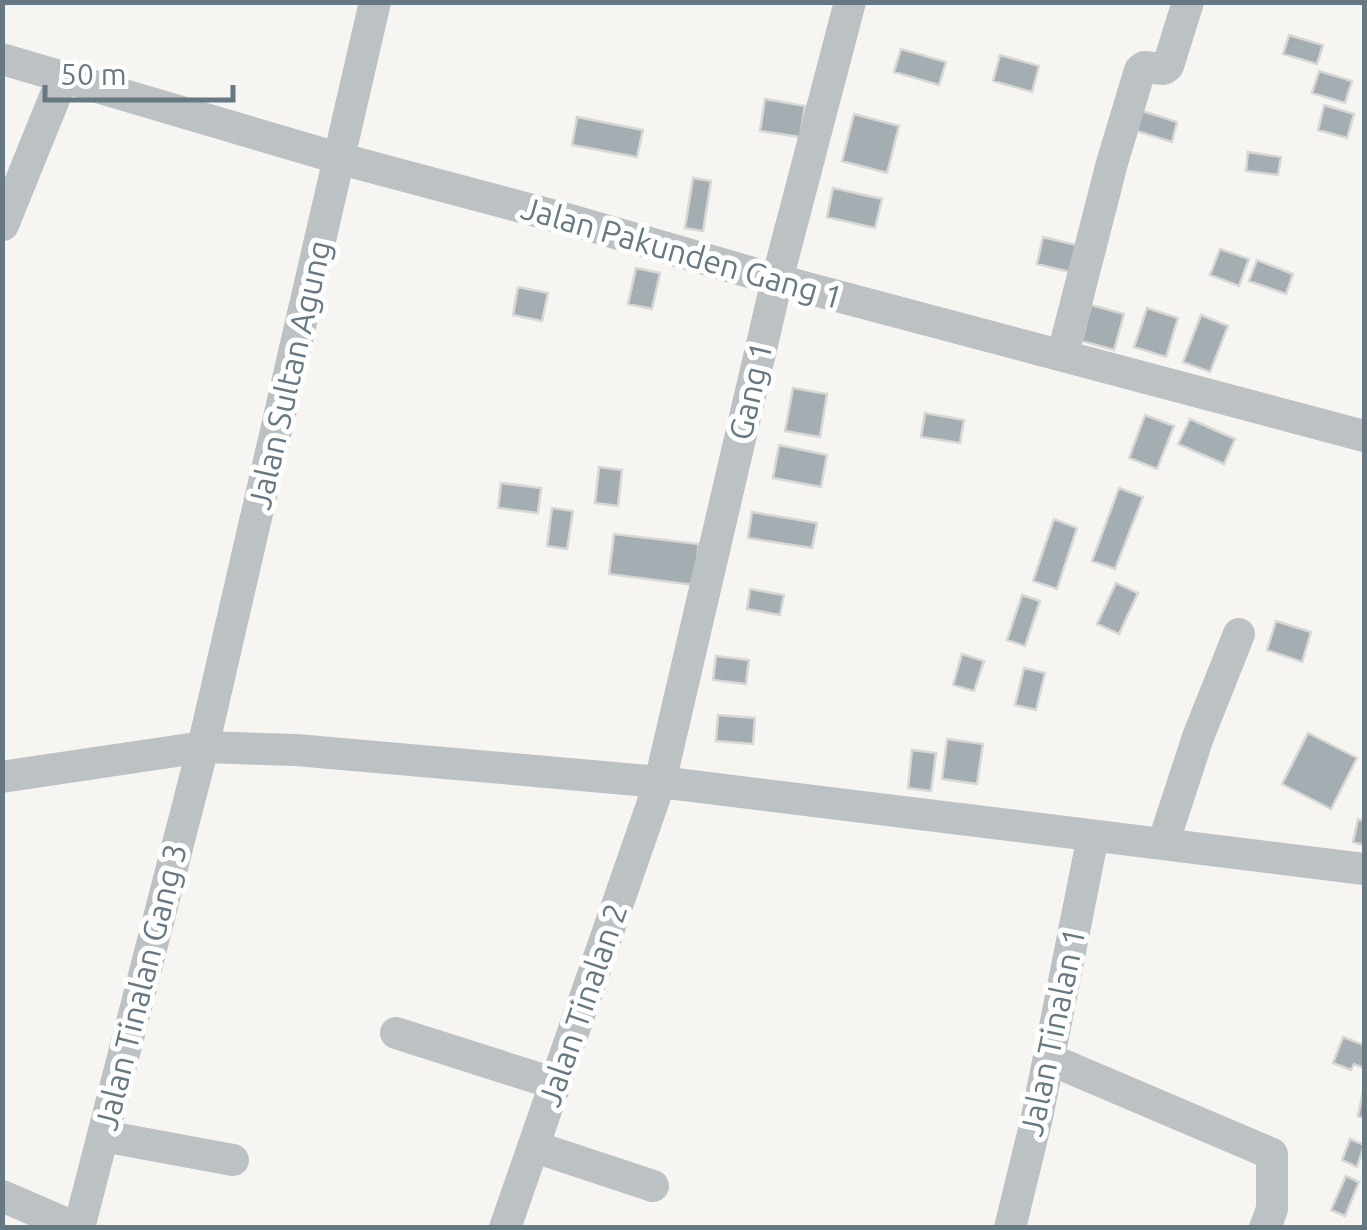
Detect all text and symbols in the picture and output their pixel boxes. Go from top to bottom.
scale bar [45,40,232,102]
text: 50 m [60,57,127,91]
street label: Jalan Pakunden Gang 1 [518,189,847,315]
street label: Jalan Sultan Agung [241,237,337,513]
street label: Gang 1 [721,338,779,443]
street label: Jalan Tinalan Gang 3 [87,840,193,1134]
street label: Jalan Tinalan 2 [530,898,634,1111]
street label: Jalan Tinalan 1 [1012,924,1092,1139]

